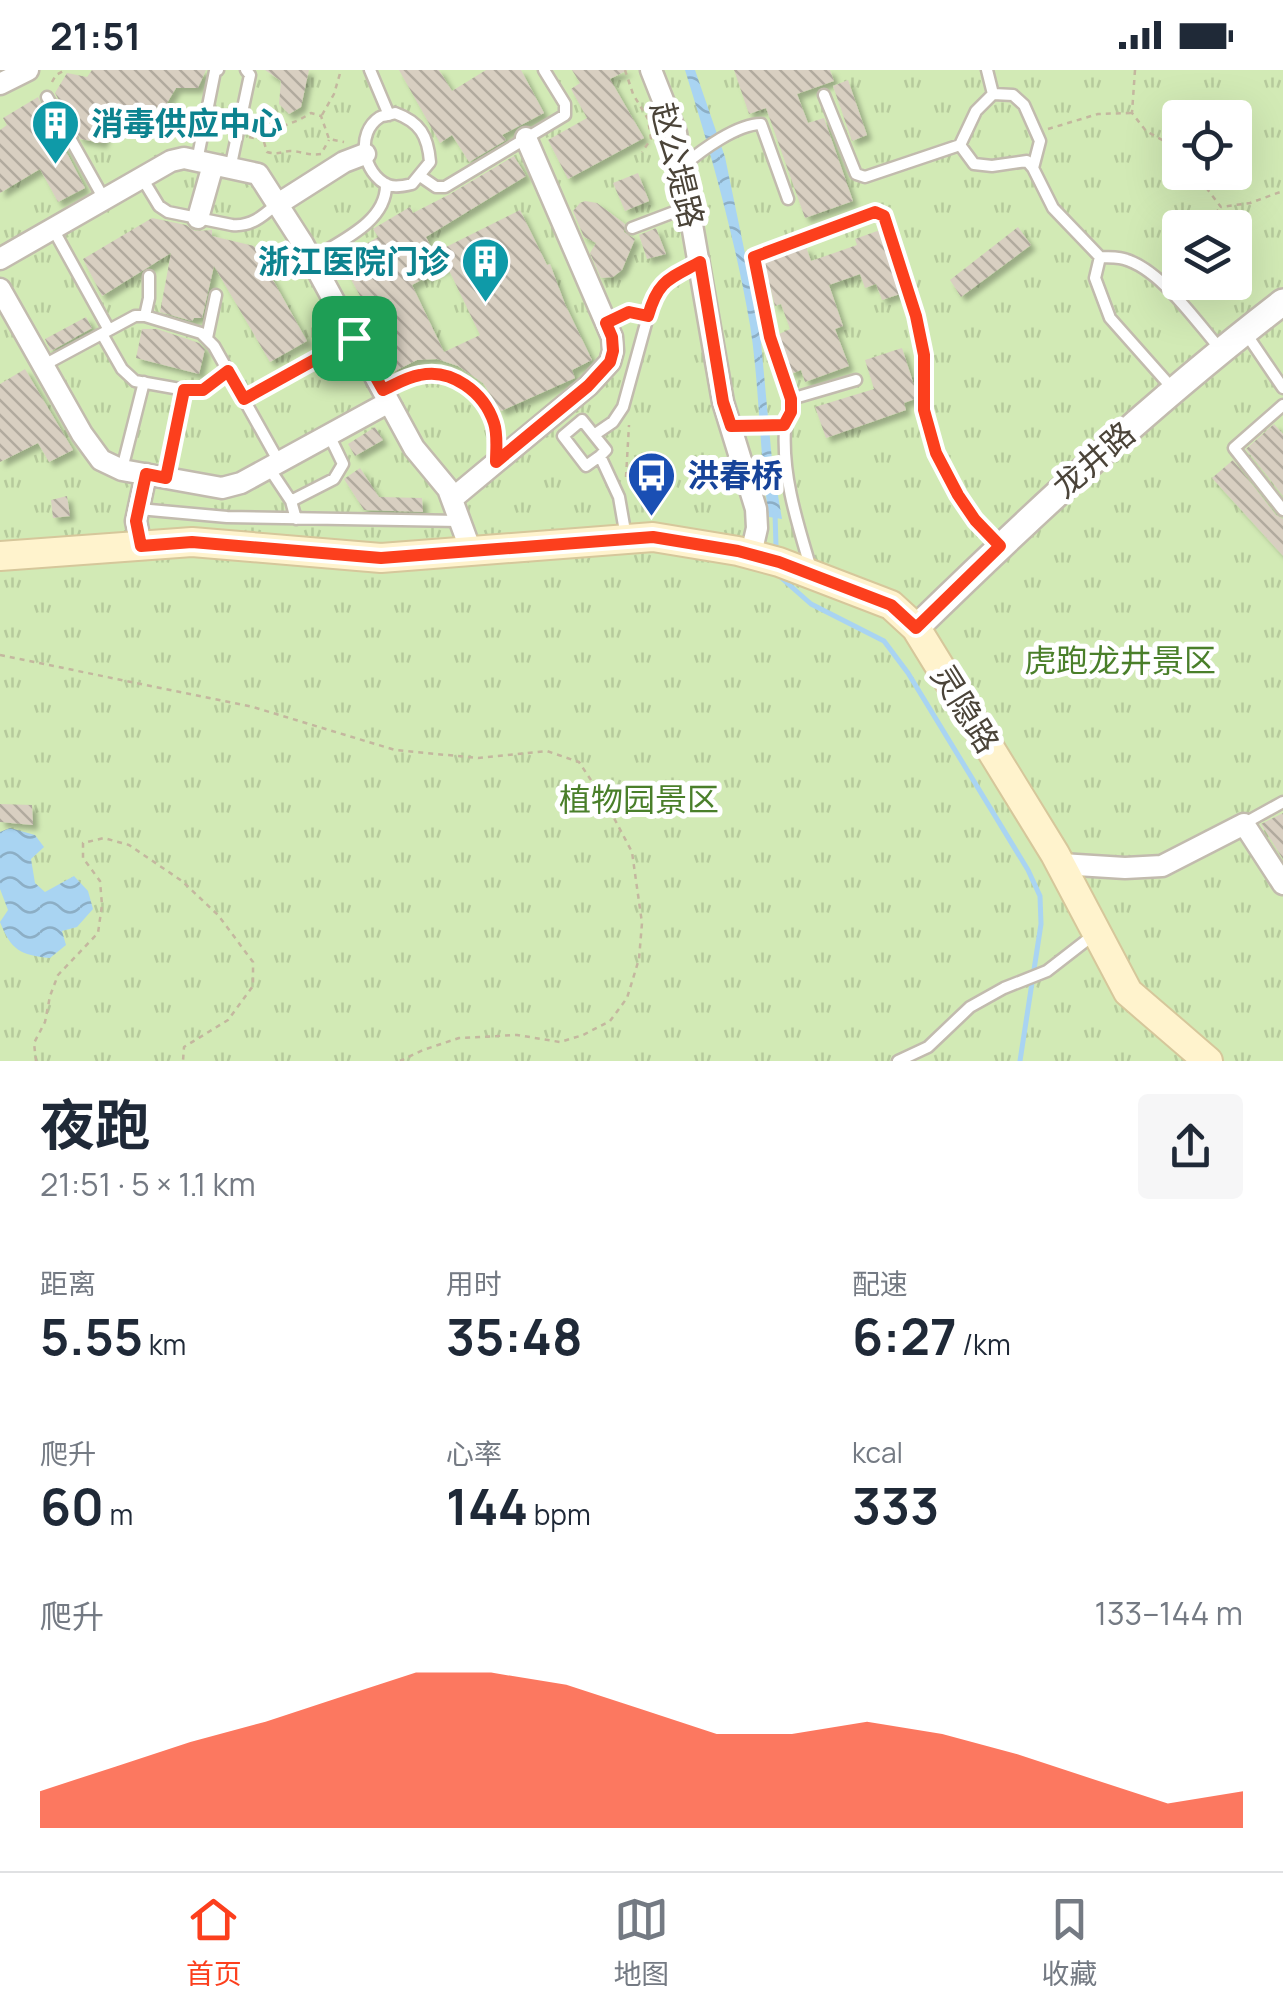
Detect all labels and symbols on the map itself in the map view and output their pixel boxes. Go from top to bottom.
street label: 赵公堤路 [641,97,715,232]
building icon: 消毒供应中心 [30,98,82,166]
place label: 消毒供应中心 [91,101,283,145]
building icon: 浙江医院门诊 [459,236,511,304]
place label: 浙江医院门诊 [258,239,450,283]
pin [312,296,397,381]
street label: 龙井路 [1043,411,1144,507]
bus stop icon: 洪春桥 [626,450,678,518]
place label: 洪春桥 [687,453,783,497]
park label: 虎跑龙井景区 [1024,638,1216,682]
street label: 灵隐路 [922,656,1010,761]
park label: 植物园景区 [559,777,719,821]

